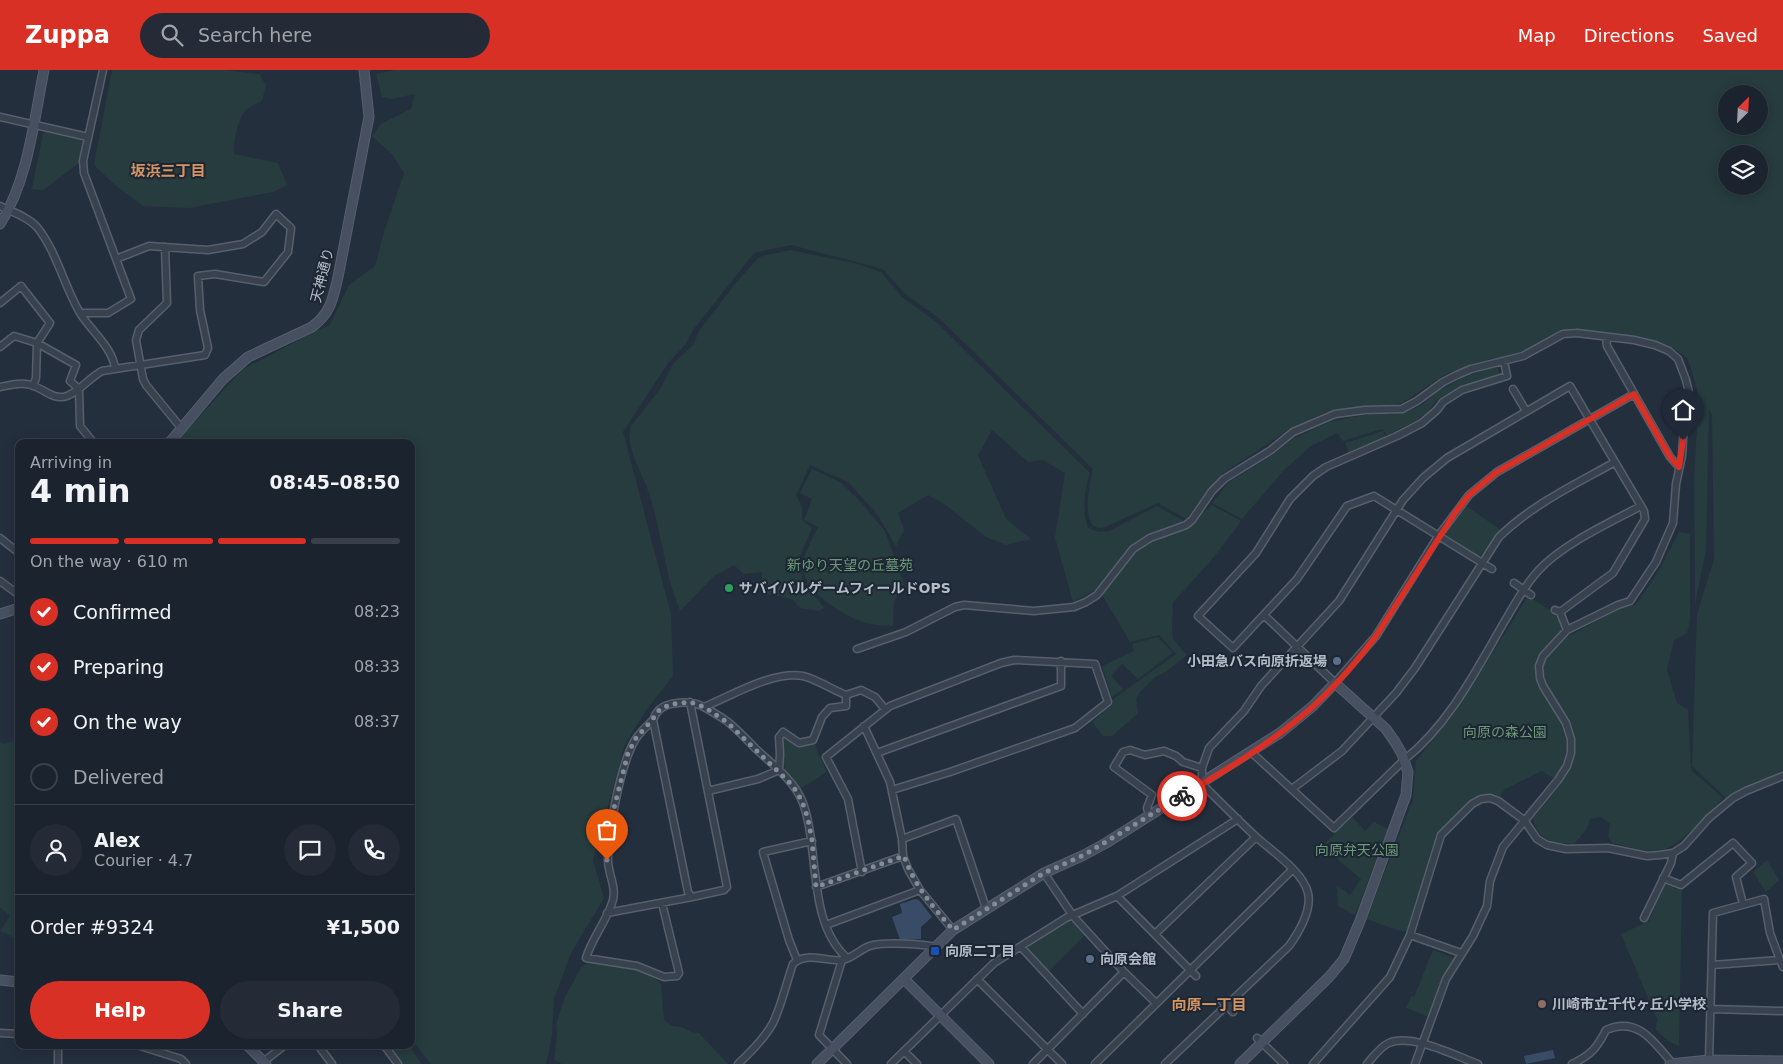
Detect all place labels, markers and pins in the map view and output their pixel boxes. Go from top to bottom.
pin [1662,389,1704,440]
place label: サバイバルゲームフィールドOPS [739,580,951,596]
marker: サバイバルゲームフィールドOPS [723,582,735,594]
place label: 小田急バス向原折返場 [1187,653,1327,669]
marker: 小田急バス向原折返場 [1331,655,1343,667]
pin [586,809,628,860]
place label: 向原二丁目 [945,943,1015,959]
marker: 向原二丁目 [929,945,941,957]
place label: 向原会館 [1100,951,1156,967]
marker: 向原会館 [1084,953,1096,965]
place label: 川崎市立千代ヶ丘小学校 [1552,996,1706,1012]
marker: 川崎市立千代ヶ丘小学校 [1536,998,1548,1010]

